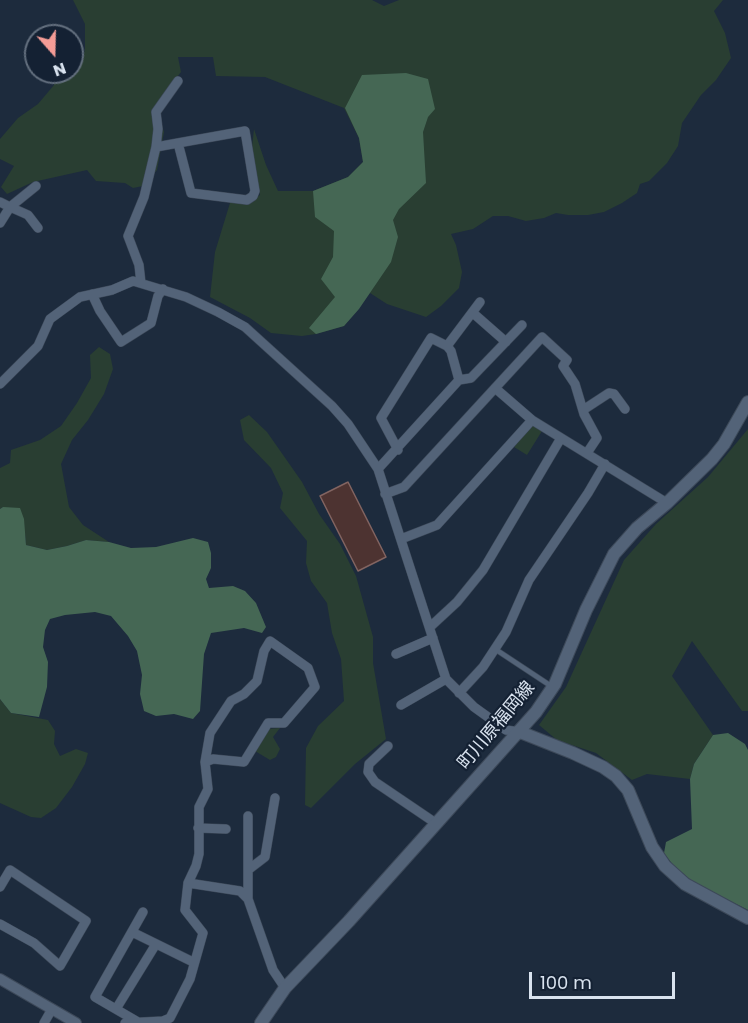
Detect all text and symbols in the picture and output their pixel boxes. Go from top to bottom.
north arrow [24,24,84,84]
text: N [50,57,69,82]
street label: 町川原福岡線 [454,678,540,774]
scale bar [532,960,678,998]
text: 100 m [540,970,592,995]

